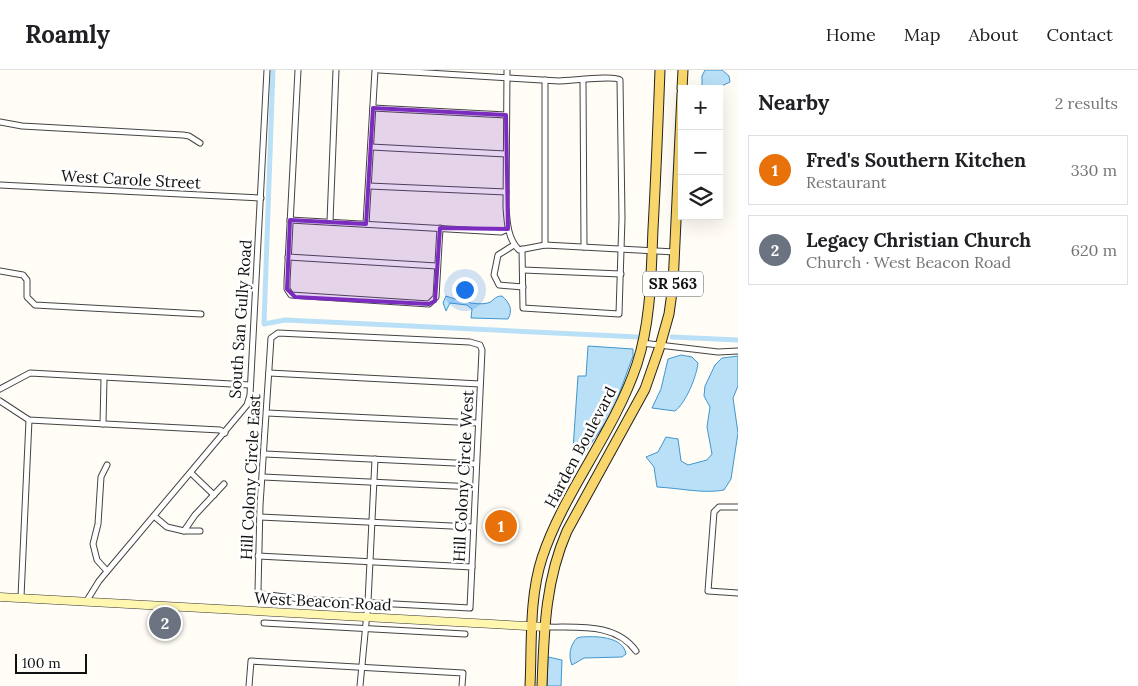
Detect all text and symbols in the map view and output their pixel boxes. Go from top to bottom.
text: Roamly [25,19,110,50]
text: Home [826,23,876,46]
text: Map [904,23,940,46]
text: About [968,23,1018,46]
text: Contact [1046,23,1113,46]
map controls [678,85,723,220]
button: + [678,85,723,130]
text: Nearby [758,89,829,116]
text: 2 results [1055,93,1118,113]
button: − [678,130,723,175]
text: Fred's Southern Kitchen [806,148,1026,172]
text: 1 [772,160,778,180]
text: 330 m [1071,160,1117,180]
street label: West Carole Street [61,165,202,193]
text: Restaurant [806,172,887,192]
button: layers [678,175,723,220]
text: Legacy Christian Church [806,228,1031,252]
street label: South San Gully Road [224,238,256,399]
text: 2 [771,240,779,260]
text: 620 m [1071,240,1117,260]
text: Church · West Beacon Road [806,252,1011,272]
road number: SR 563 [643,272,703,296]
your location [452,277,478,303]
street label: Harden Boulevard [540,383,620,511]
street label: Hill Colony Circle West [449,389,478,562]
street label: Hill Colony Circle East [236,393,264,561]
pin: 1 [485,507,517,545]
street label: West Beacon Road [254,587,393,615]
pin: 2 [149,604,181,642]
scale bar [15,651,88,674]
text: 100 m [22,654,61,672]

